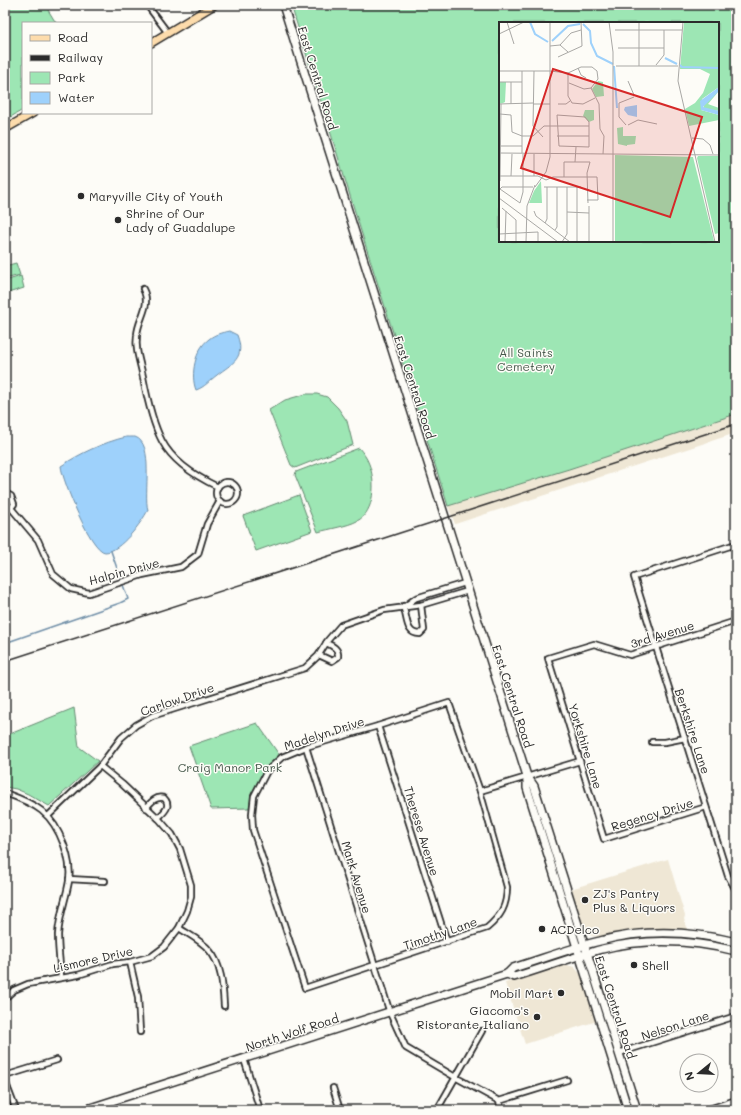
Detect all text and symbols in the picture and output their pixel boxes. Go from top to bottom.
legend [22,22,152,114]
inset map [499,22,719,242]
street label: East Central Road [295,24,341,132]
text: Road [58,29,88,45]
text: Railway [58,49,103,65]
text: Park [58,69,85,85]
text: Water [58,89,95,105]
place label: Maryville City of Youth [89,188,223,204]
marker: Maryville City of Youth [76,191,86,201]
place label: Shrine of Our Lady of Guadalupe [126,205,236,235]
marker: Shrine of Our Lady of Guadalupe [113,215,123,225]
street label: East Central Road [391,333,439,441]
park label: All Saints Cemetery [497,344,555,374]
street label: Halpin Drive [87,554,161,588]
street label: 3rd Avenue [628,617,696,651]
street label: East Central Road [489,642,537,750]
street label: Carlow Drive [138,679,216,719]
street label: Berkshire Lane [672,686,714,776]
street label: Yorkshire Lane [565,701,607,791]
street label: Madelyn Drive [282,712,366,754]
park label: Craig Manor Park [178,759,282,775]
street label: Therese Avenue [401,784,443,878]
street label: Regency Drive [609,794,695,834]
street label: Mark Avenue [338,839,376,915]
place label: ZJ's Pantry Plus & Liquors [593,885,675,915]
marker: ZJ's Pantry Plus & Liquors [580,895,590,905]
street label: Timothy Lane [401,913,479,953]
place label: ACDelco [550,921,599,937]
marker: ACDelco [537,924,547,934]
street label: Lismore Drive [51,942,135,976]
street label: East Central Road [592,953,640,1061]
place label: Shell [642,957,669,973]
marker: Shell [629,960,639,970]
place label: Mobil Mart [490,985,553,1001]
marker: Mobil Mart [556,988,566,998]
place label: Giacomo's Ristorante Italiano [417,1002,529,1032]
street label: Nelson Lane [639,1006,711,1044]
street label: North Wolf Road [243,1009,341,1055]
marker: Giacomo's Ristorante Italiano [532,1012,542,1022]
north arrow [679,1053,719,1093]
text: N [681,1070,697,1083]

